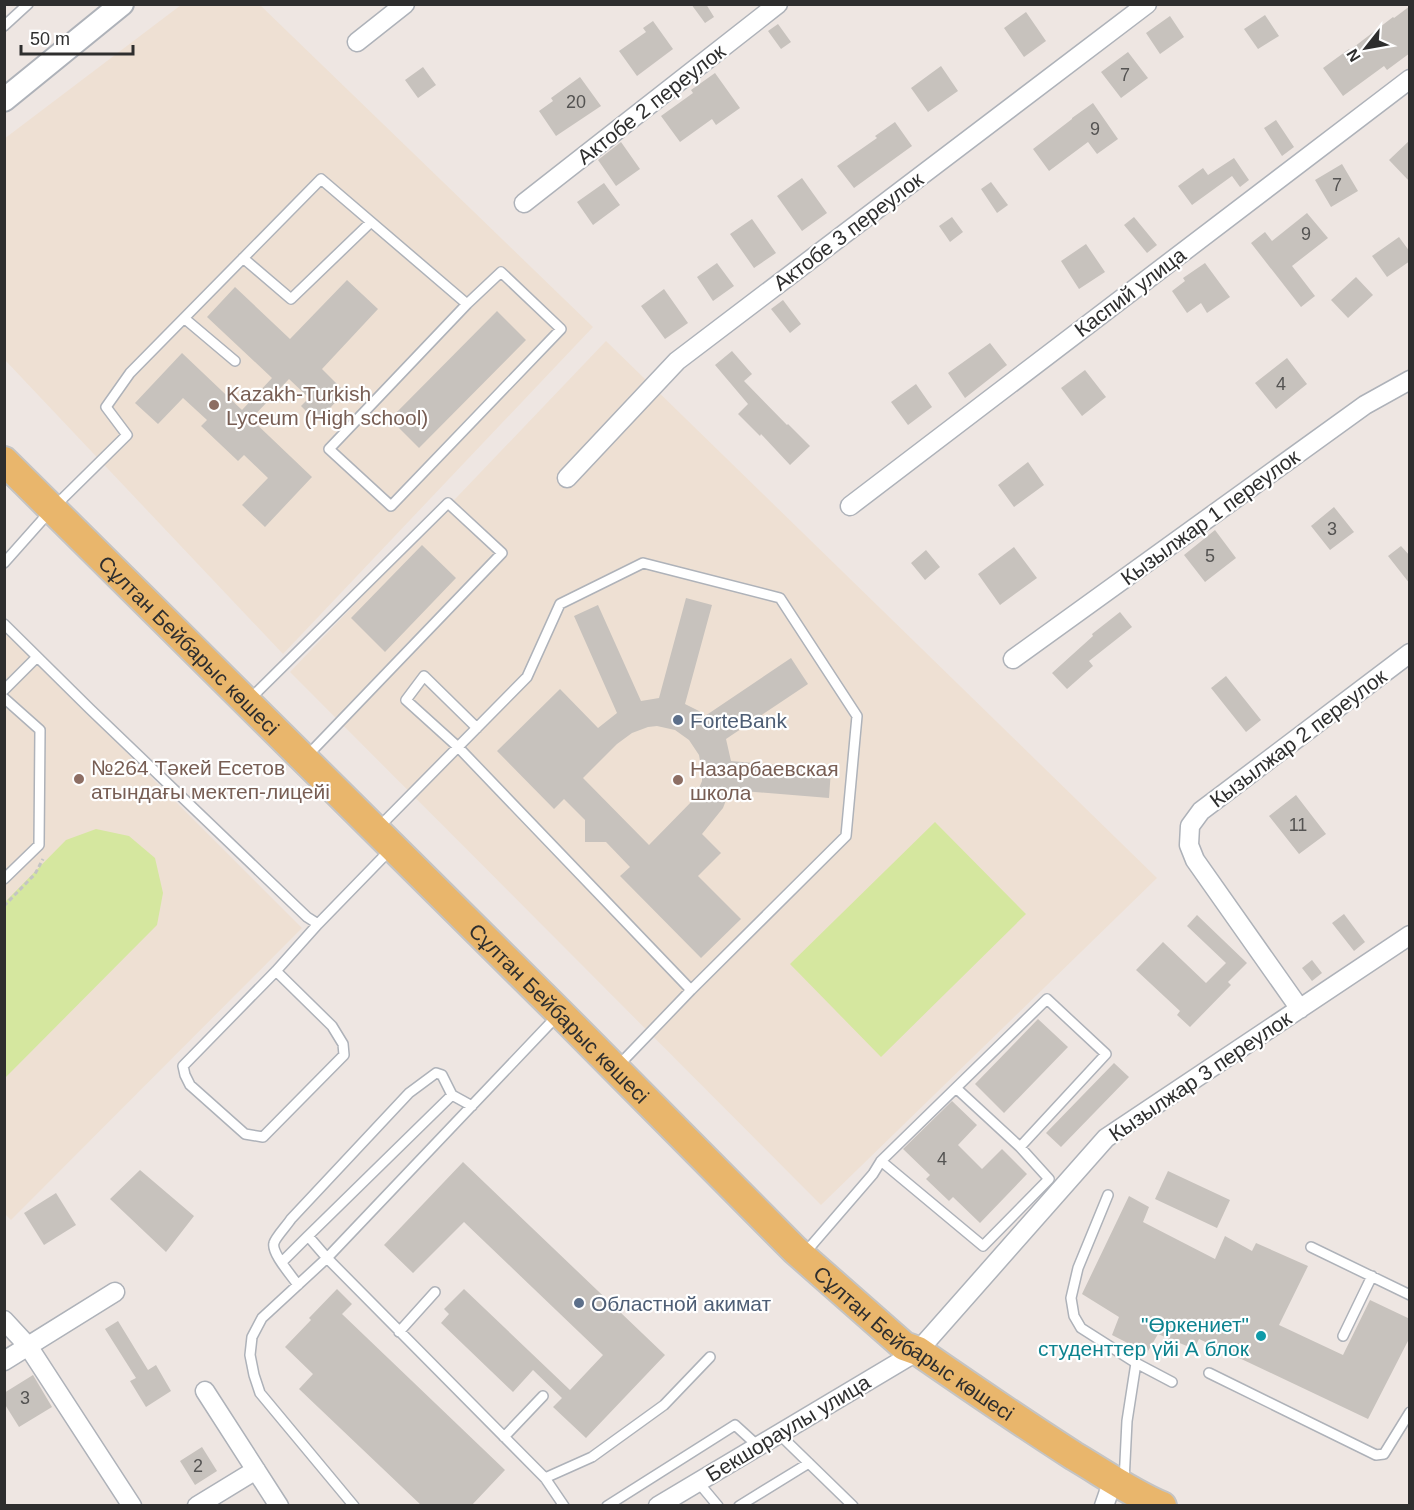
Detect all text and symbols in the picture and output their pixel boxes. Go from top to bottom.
scale bar [21,18,134,56]
north arrow [1336,18,1396,78]
text: 50 m [30,29,70,49]
street label: Актобе 2 переулок [573,39,730,169]
text: N [1343,46,1364,65]
house number: 7 [1120,65,1130,85]
house number: 20 [566,92,586,112]
house number: 9 [1090,119,1100,139]
street label: Актобе 3 переулок [769,167,928,295]
house number: 7 [1332,175,1342,195]
house number: 9 [1301,224,1311,244]
street label: Каспий улица [1070,243,1190,341]
house number: 4 [1276,374,1286,394]
place label: Kazakh-Turkish Lyceum (High school) [226,382,428,429]
marker: Kazakh-Turkish Lyceum (High school) [207,398,221,412]
street label: Кызылжар 1 переулок [1116,444,1304,589]
house number: 3 [1327,519,1337,539]
house number: 5 [1205,546,1215,566]
street label: Сұлтан Бейбарыс көшесі [94,551,284,739]
street label: Кызылжар 2 переулок [1205,664,1391,812]
place label: ForteBank [690,709,787,732]
marker: ForteBank [671,713,685,727]
place label: №264 Тәкей Есетов атындағы мектеп-лицейі [91,756,330,803]
place label: Назарбаевская школа [690,757,839,804]
marker: №264 Тәкей Есетов атындағы мектеп-лицейі [72,772,86,786]
marker: Назарбаевская школа [671,773,685,787]
house number: 11 [1289,815,1307,835]
street label: Сұлтан Бейбарыс көшесі [465,918,654,1108]
street label: Кызылжар 3 переулок [1105,1006,1296,1146]
house number: 4 [937,1149,947,1169]
street label: Сұлтан Бейбарыс көшесі [810,1261,1018,1425]
place label: Областной акимат [591,1292,772,1315]
marker: Областной акимат [572,1296,586,1310]
place label: "Өркениет" студенттер үйі А блок [1038,1313,1250,1360]
marker: "Өркениет" студенттер үйі А блок [1254,1329,1268,1343]
street label: Бекшораулы улица [702,1370,874,1486]
house number: 3 [20,1388,30,1408]
house number: 2 [193,1456,203,1476]

